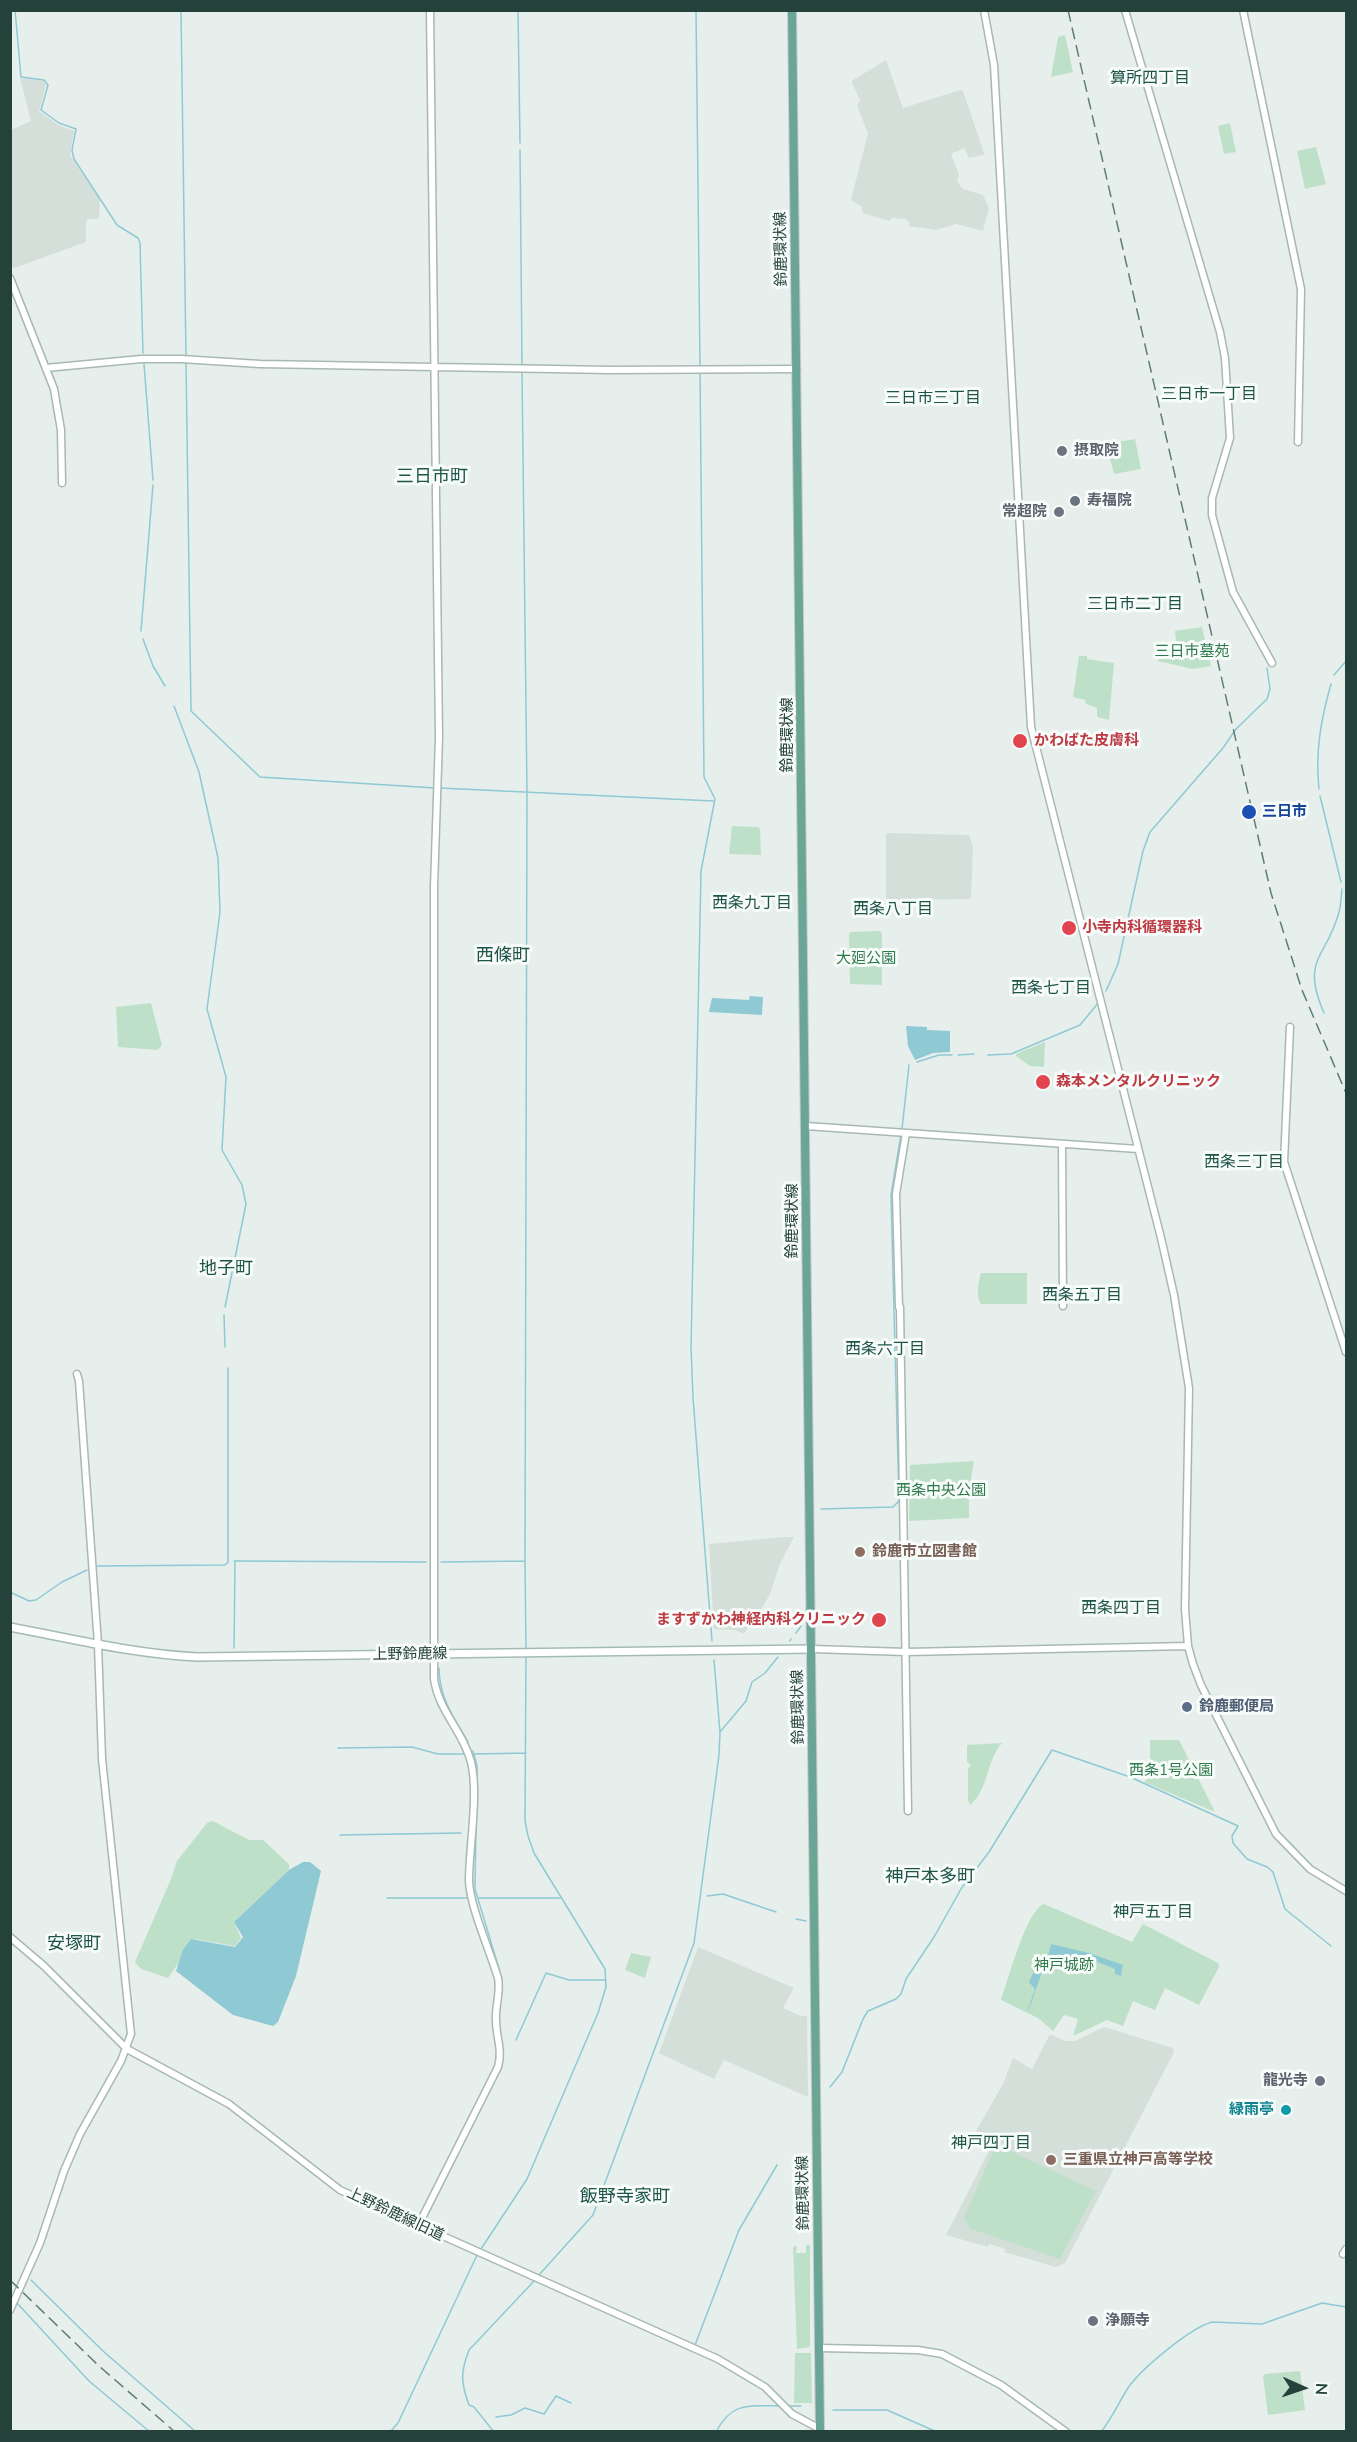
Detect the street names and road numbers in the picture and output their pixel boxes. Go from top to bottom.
street label: 鈴鹿環状線 [772,211,792,287]
street label: 鈴鹿環状線 [779,698,797,772]
street label: 鈴鹿環状線 [784,1184,802,1258]
street label: 上野鈴鹿線 [372,1645,448,1665]
street label: 鈴鹿環状線 [789,1669,809,1745]
street label: 鈴鹿環状線 [794,2155,814,2231]
street label: 上野鈴鹿線旧道 [344,2185,446,2245]

